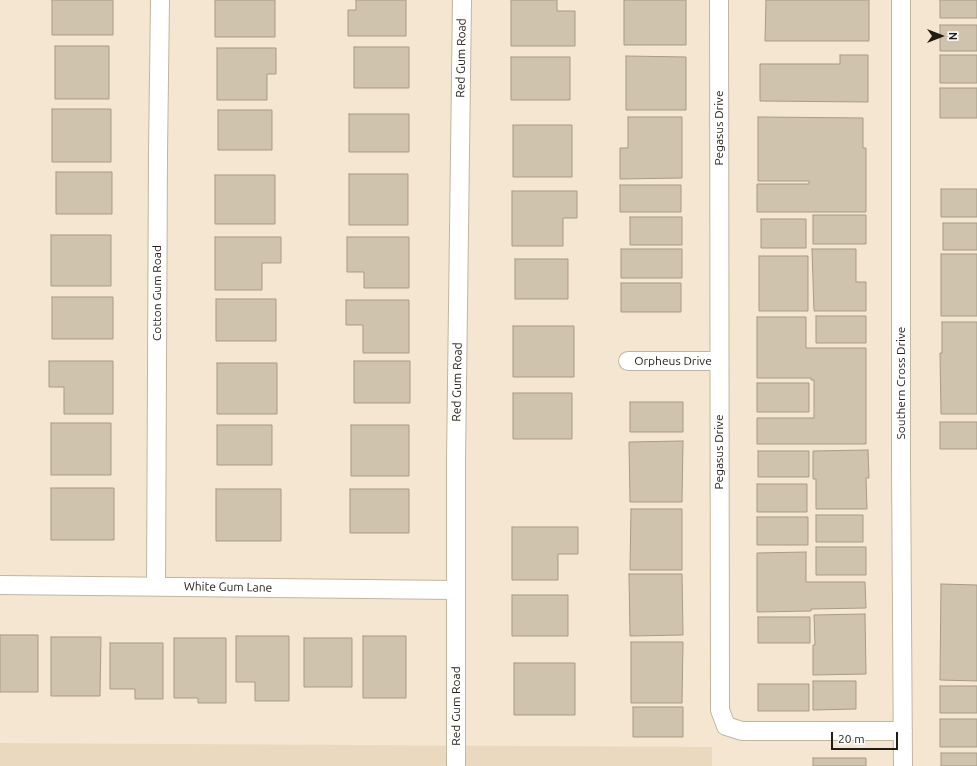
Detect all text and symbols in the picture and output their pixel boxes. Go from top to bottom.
north arrow [921,16,961,56]
street label: Red Gum Road [453,18,469,98]
text: N [947,32,959,40]
street label: Pegasus Drive [712,90,726,166]
street label: Cotton Gum Road [150,245,164,341]
street label: Southern Cross Drive [894,327,908,439]
street label: Red Gum Road [449,342,465,422]
street label: Orpheus Drive [634,354,712,368]
street label: Pegasus Drive [712,414,726,490]
street label: White Gum Lane [184,579,272,595]
street label: Red Gum Road [449,666,463,746]
scale bar [833,724,900,750]
text: 20 m [838,732,865,745]

